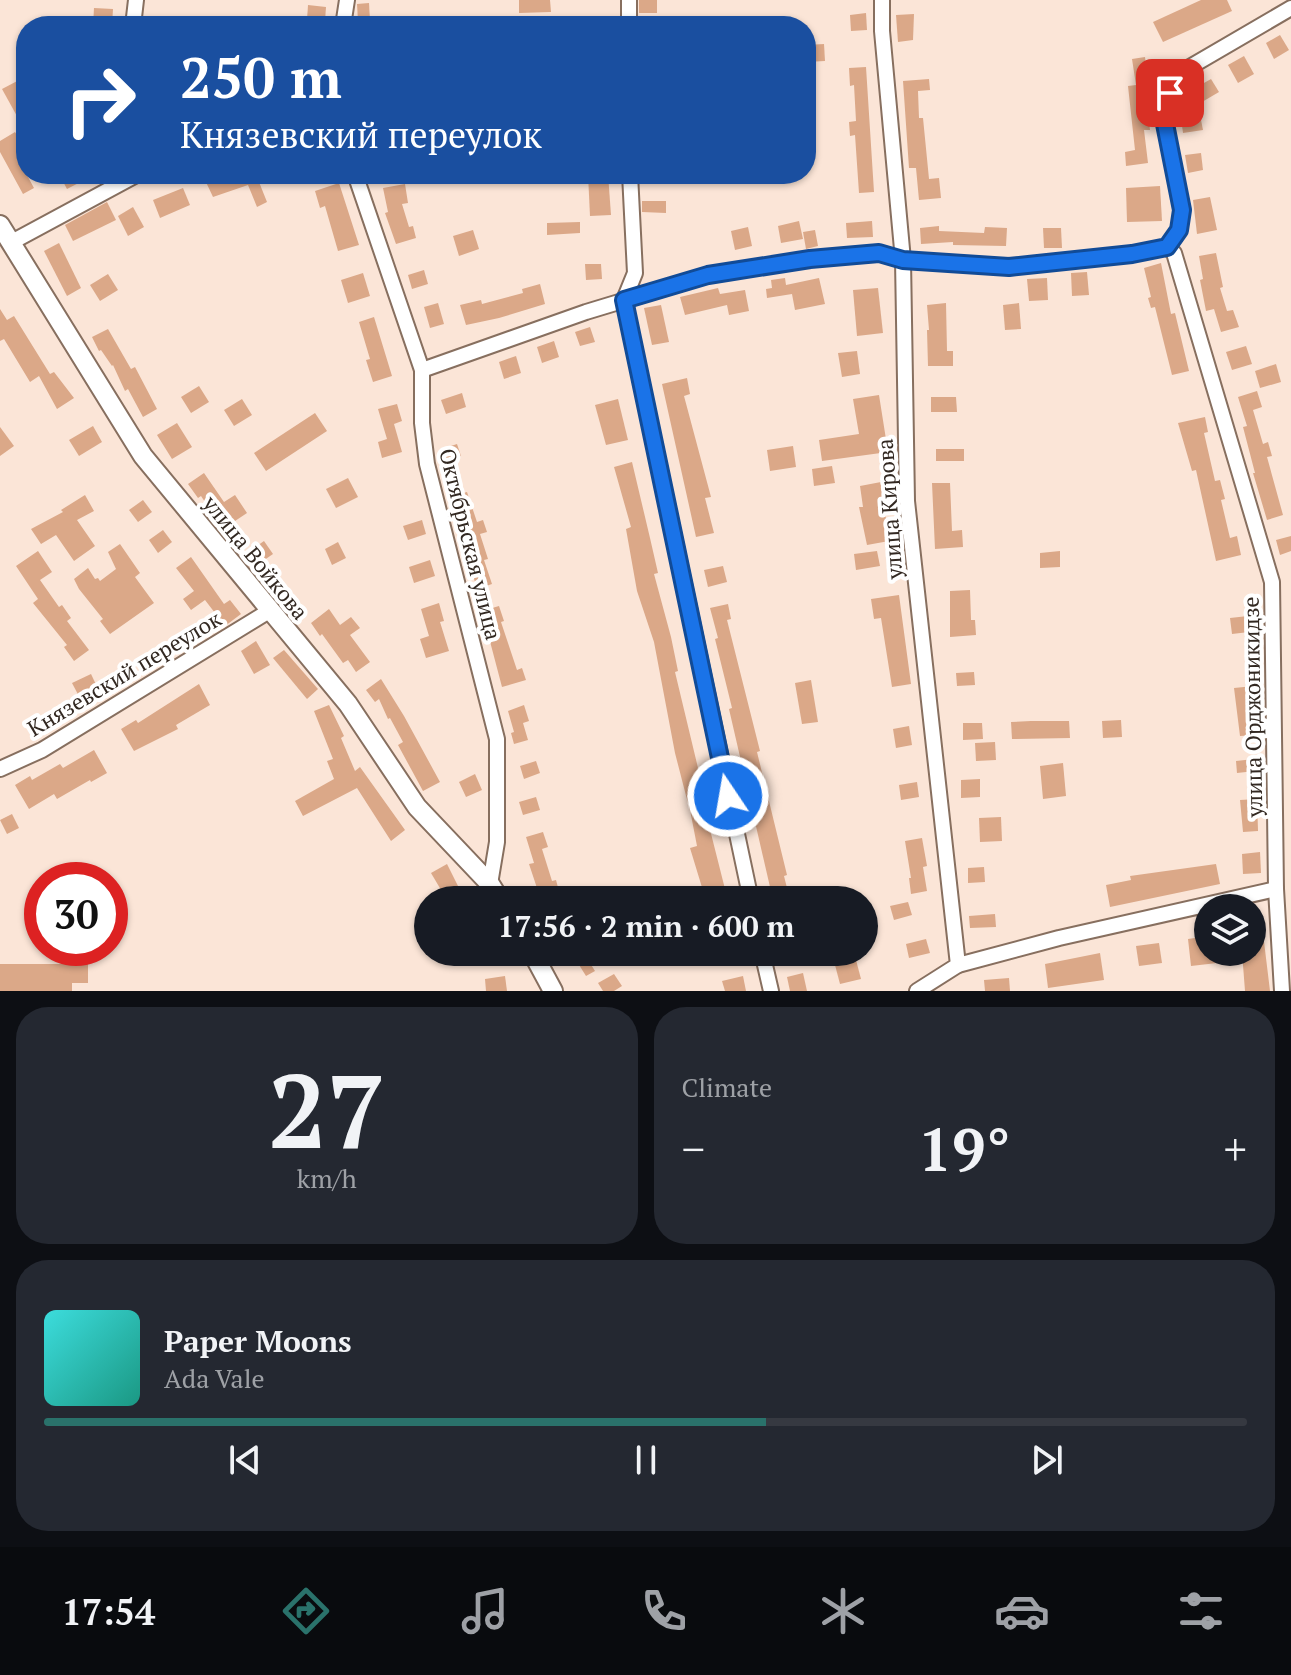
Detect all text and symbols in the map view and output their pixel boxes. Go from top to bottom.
text: 250 m [180,40,342,114]
icon: right [48,48,152,152]
pin [1136,59,1204,127]
icon: arrive [1148,71,1192,115]
text: Князевский переулок [180,111,542,158]
street label: улица Кирова [870,438,908,581]
street label: Октябрьская улица [433,445,509,643]
street label: улица Войкова [196,488,315,625]
street label: улица Орджоникидзе [1236,596,1268,819]
street label: Князевский переулок [22,604,226,742]
position arrow [686,754,770,838]
speed limit sign: 30 [24,862,128,966]
map controls [1194,894,1266,966]
button: layers [1194,894,1266,966]
text: 17:56 · 2 min · 600 m [498,906,794,946]
text: 27 [268,1040,386,1178]
text: Climate [682,1070,772,1104]
text: 19° [918,1109,1011,1188]
text: − [682,1119,705,1178]
text: + [1224,1119,1247,1178]
text: km/h [297,1161,357,1195]
text: Paper Moons [164,1321,352,1361]
text: Ada Vale [164,1361,265,1395]
icon: previous [223,1438,267,1482]
icon: pause [624,1438,668,1482]
icon: next [1025,1438,1069,1482]
icon: directions [278,1583,334,1639]
icon: music [457,1583,513,1639]
icon: phone [636,1583,692,1639]
icon: climate [815,1583,871,1639]
icon: car [994,1583,1050,1639]
icon: filters [1173,1583,1229,1639]
text: 17:54 [62,1588,155,1635]

